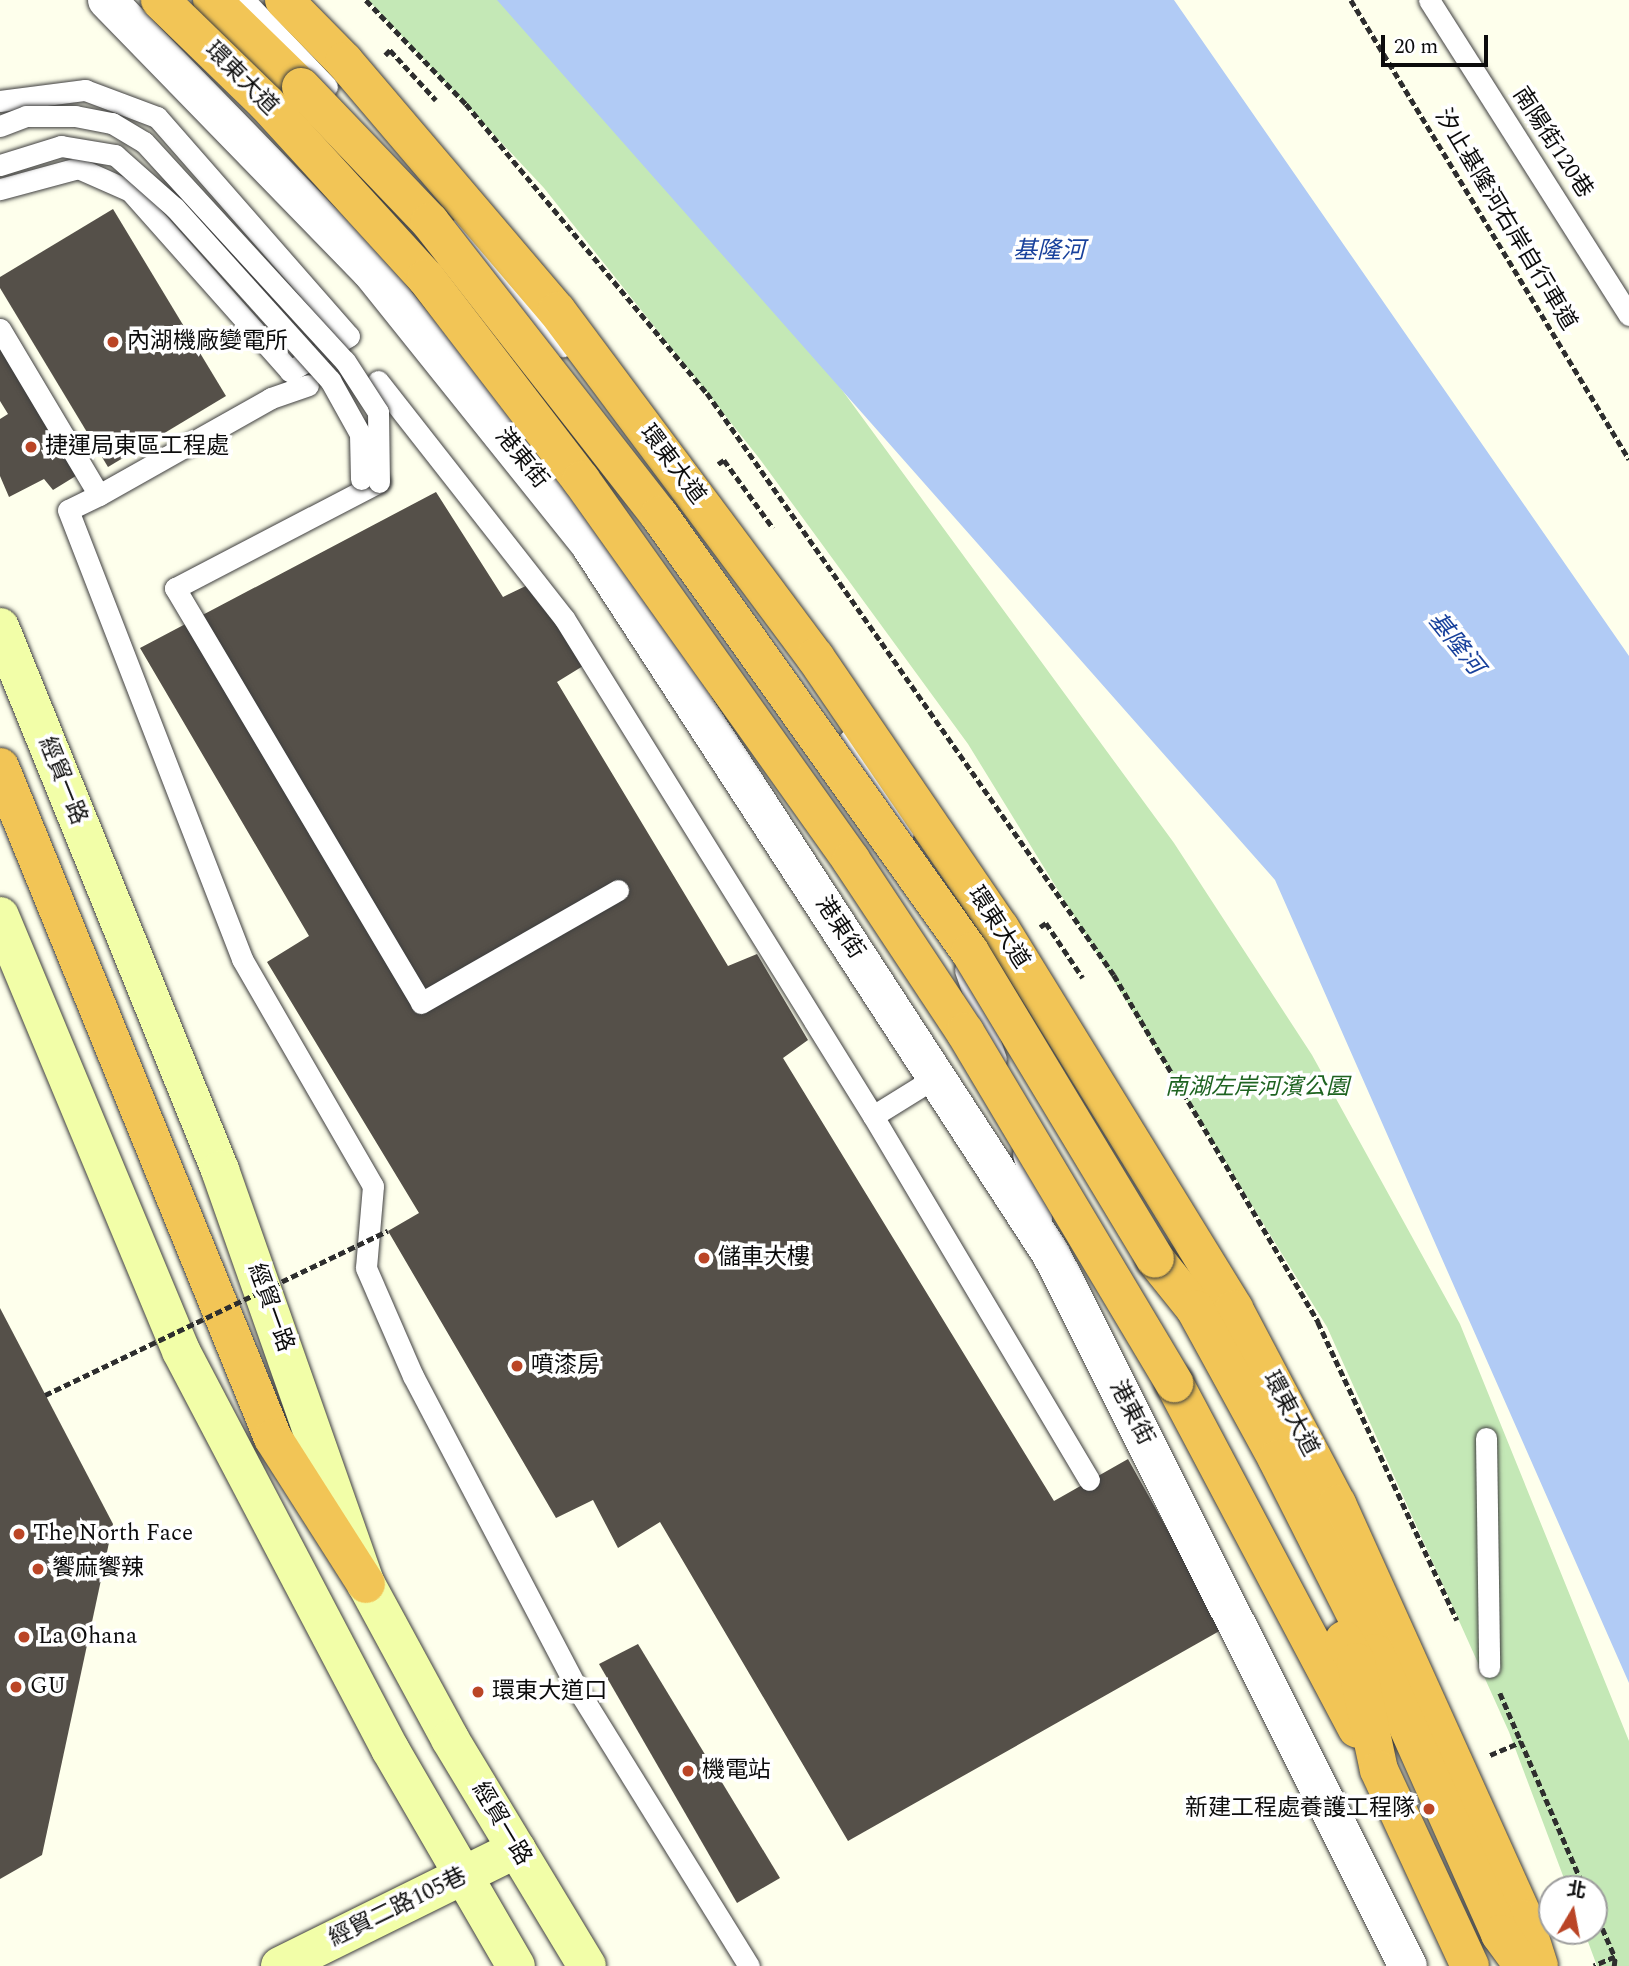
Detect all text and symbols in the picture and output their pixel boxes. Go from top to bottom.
scale bar [1384,21,1491,65]
text: 20 m [1394,31,1438,63]
street label: 環東大道 [199,37,283,121]
street label: 南陽街120巷 [1506,82,1598,204]
street label: 汐止基隆河右岸自行車道 [1428,104,1582,336]
water label: 基隆河 [1013,238,1085,266]
place label: 內湖機廠變電所 [127,328,288,356]
marker: 內湖機廠變電所 [105,334,121,350]
street label: 環東大道 [633,420,711,510]
street label: 港東街 [489,424,553,494]
place label: 捷運局東區工程處 [45,433,229,461]
marker: 捷運局東區工程處 [23,439,39,455]
water label: 基隆河 [1421,607,1489,681]
street label: 經貿一路 [32,733,92,829]
street label: 環東大道 [961,882,1035,974]
street label: 港東街 [809,892,869,964]
park label: 南湖左岸河濱公園 [1165,1074,1349,1102]
place label: 儲車大樓 [718,1244,810,1272]
marker: 儲車大樓 [696,1250,712,1266]
street label: 經貿一路 [241,1260,299,1356]
place label: 噴漆房 [531,1352,600,1380]
marker: 噴漆房 [509,1358,525,1374]
street label: 環東大道 [1256,1367,1324,1461]
street label: 港東街 [1103,1376,1159,1450]
place label: The North Face [33,1520,193,1548]
marker: The North Face [11,1526,27,1542]
place label: 饗麻饗辣 [52,1555,144,1583]
marker: 饗麻饗辣 [30,1561,46,1577]
place label: La Ohana [38,1623,137,1651]
marker: La Ohana [16,1629,32,1645]
place label: GU [30,1673,66,1701]
place label: 環東大道口 [492,1678,607,1706]
marker: GU [8,1679,24,1695]
marker: 環東大道口 [470,1684,486,1700]
place label: 機電站 [702,1757,771,1785]
marker: 機電站 [680,1763,696,1779]
street label: 經貿一路 [465,1777,537,1871]
place label: 新建工程處養護工程隊 [1185,1795,1415,1823]
marker: 新建工程處養護工程隊 [1421,1801,1437,1817]
street label: 經貿二路105巷 [325,1863,471,1953]
north arrow [1538,1875,1608,1945]
text: 北 [1564,1875,1588,1907]

